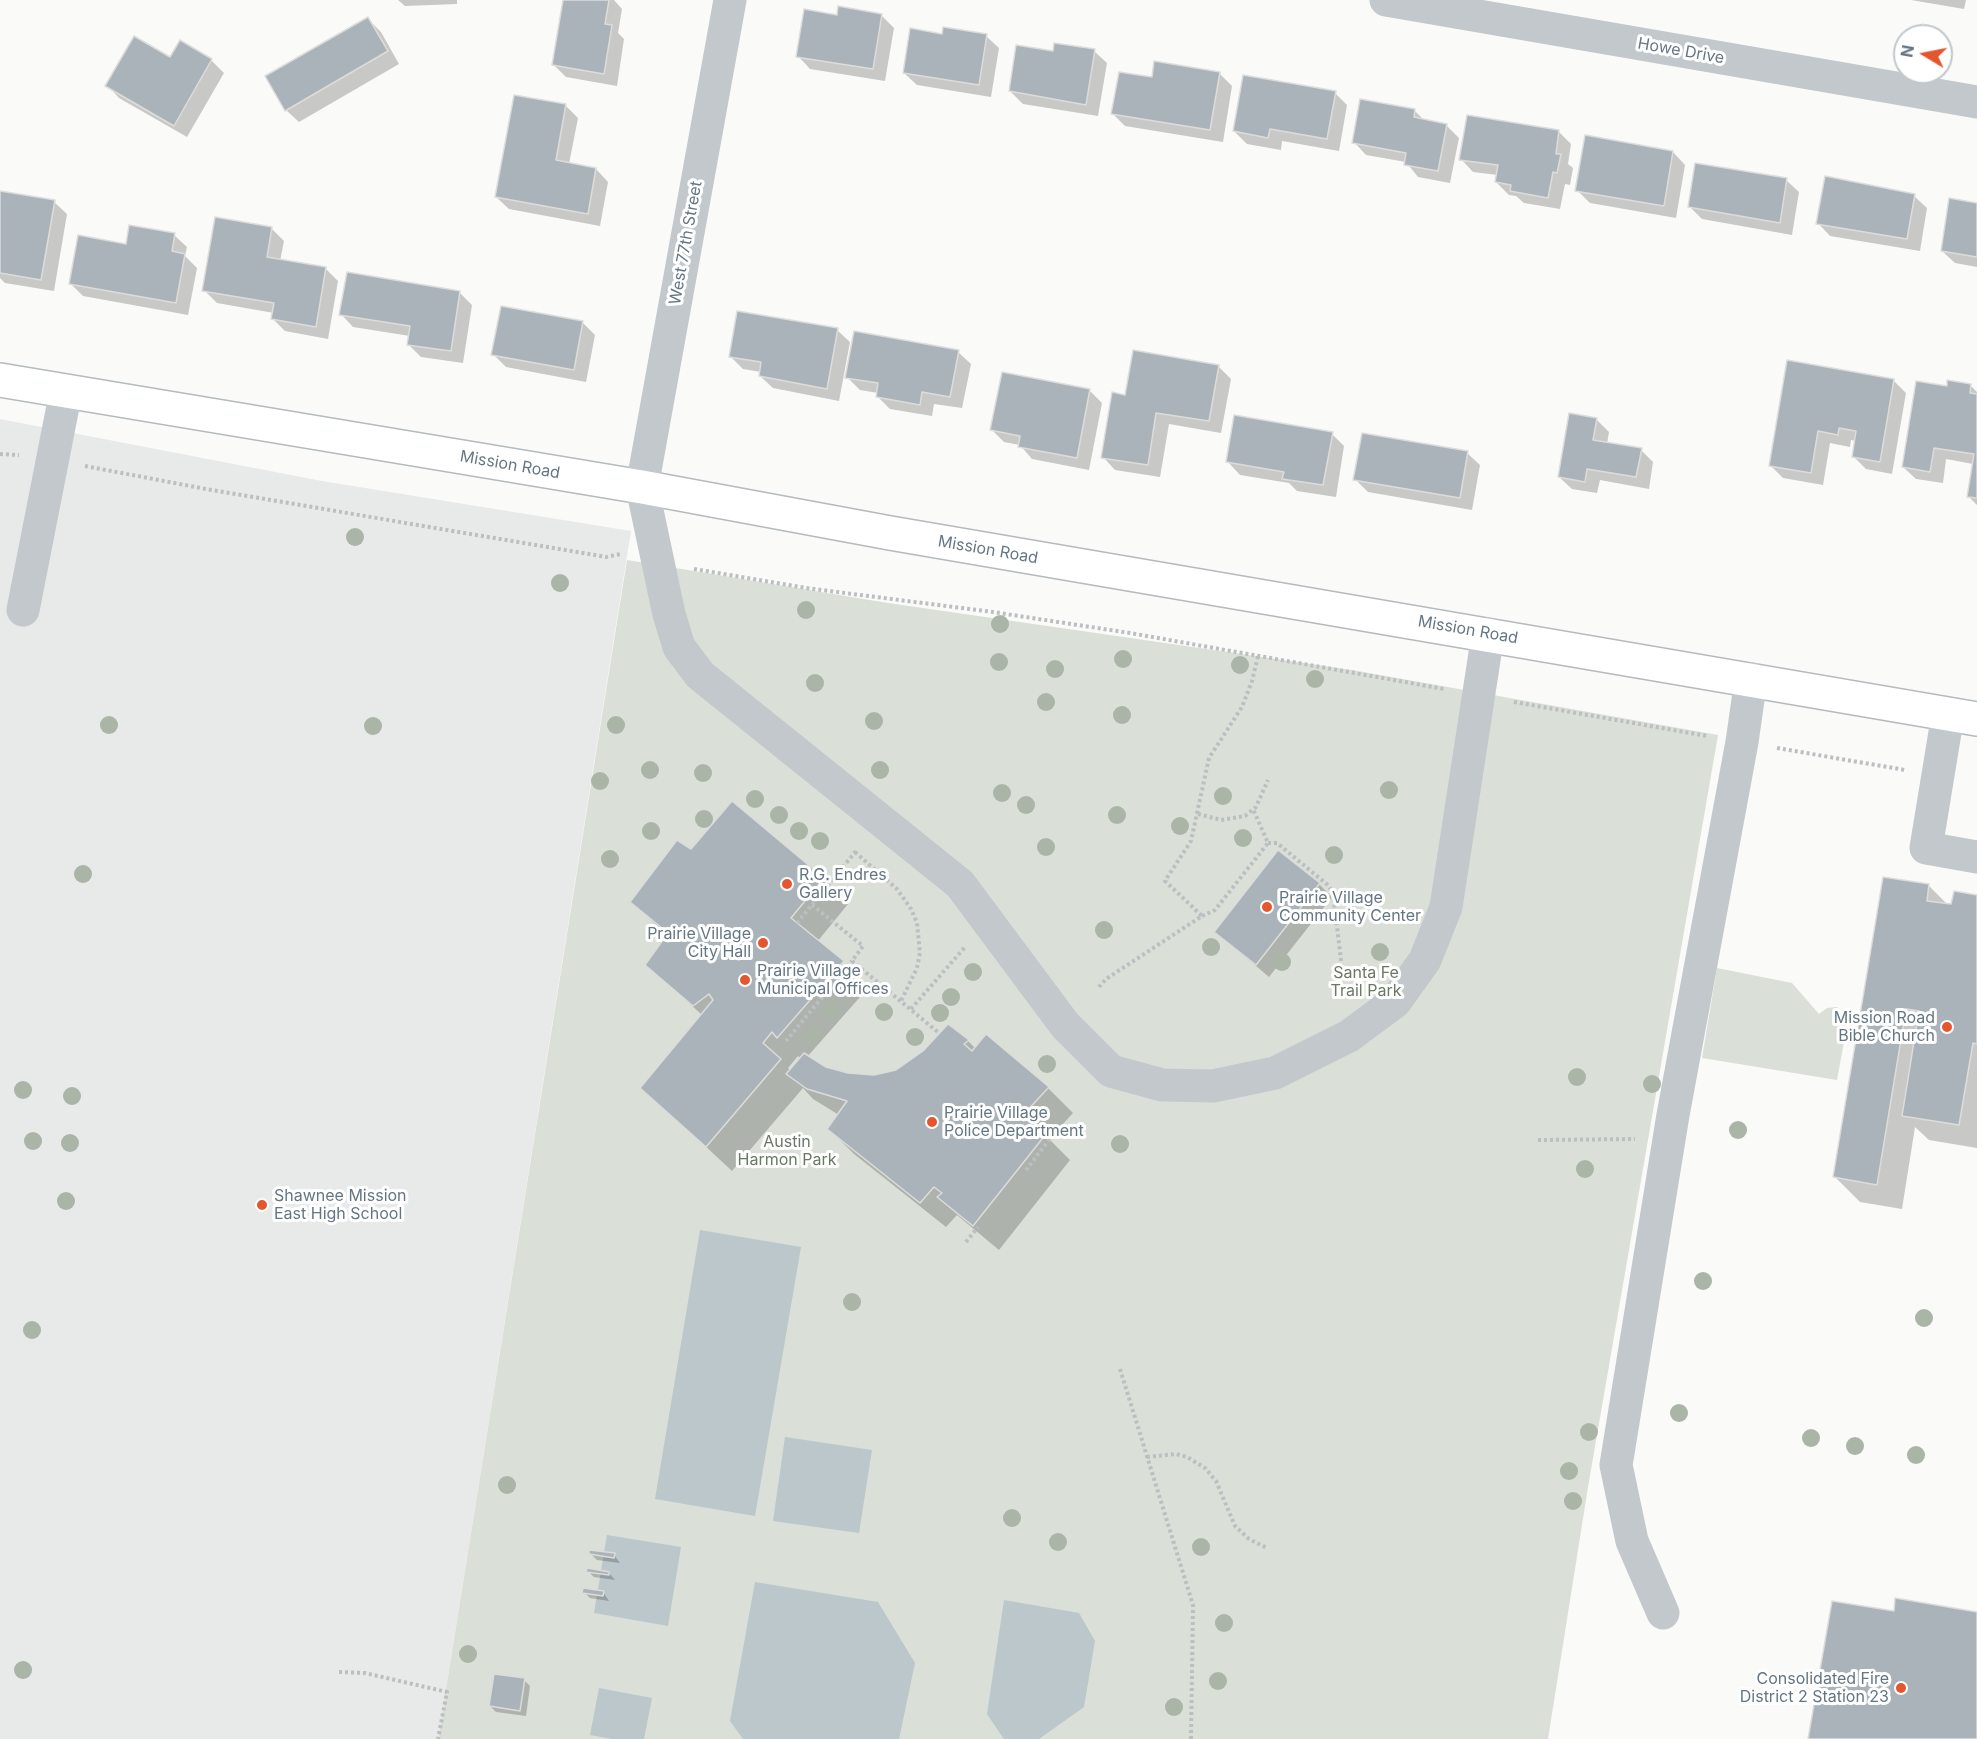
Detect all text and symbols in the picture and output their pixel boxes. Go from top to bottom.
north arrow [1893,24,1953,84]
street label: Howe Drive [1636,34,1726,68]
text: N [1896,43,1918,59]
street label: West 77th Street [666,180,706,306]
street label: Mission Road [458,447,562,483]
street label: Mission Road [936,532,1040,568]
street label: Mission Road [1416,612,1520,648]
place label: R.G. Endres Gallery [799,865,887,903]
marker: R.G. Endres Gallery [780,877,794,891]
place label: Prairie Village Community Center [1279,888,1421,926]
marker: Prairie Village Community Center [1260,900,1274,914]
place label: Prairie Village City Hall [647,924,751,962]
marker: Prairie Village City Hall [756,936,770,950]
place label: Prairie Village Municipal Offices [757,961,889,999]
park label: Santa Fe Trail Park [1331,963,1401,1001]
marker: Prairie Village Municipal Offices [738,973,752,987]
place label: Mission Road Bible Church [1834,1008,1935,1046]
marker: Mission Road Bible Church [1940,1020,1954,1034]
place label: Prairie Village Police Department [944,1103,1084,1141]
marker: Prairie Village Police Department [925,1115,939,1129]
park label: Austin Harmon Park [738,1132,836,1170]
place label: Shawnee Mission East High School [274,1186,407,1224]
marker: Shawnee Mission East High School [255,1198,269,1212]
place label: Consolidated Fire District 2 Station 23 [1740,1669,1889,1707]
marker: Consolidated Fire District 2 Station 23 [1894,1681,1908,1695]

